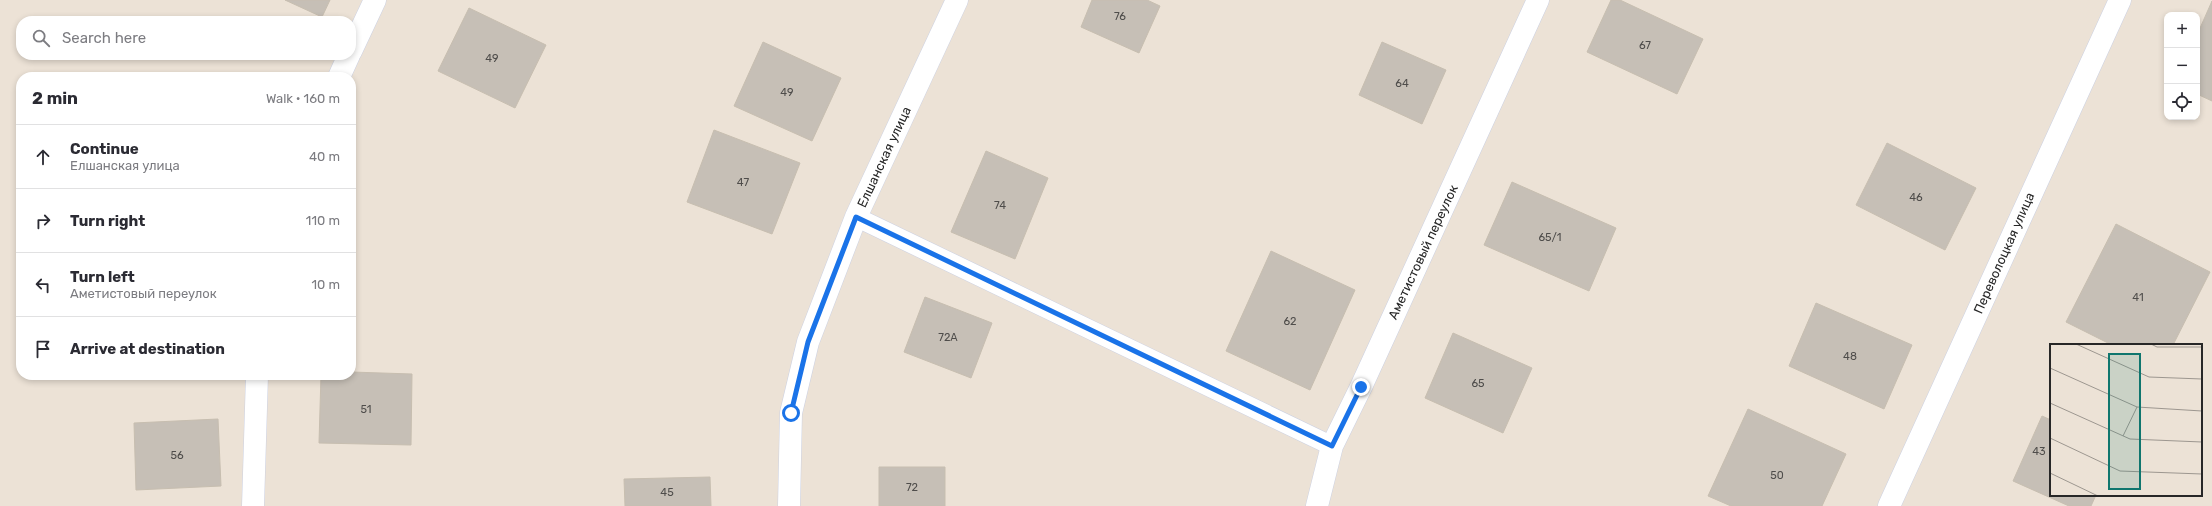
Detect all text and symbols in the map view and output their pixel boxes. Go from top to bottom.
house number: 76 [1114,10,1126,23]
map controls [2164,12,2200,120]
button: + [2164,12,2200,48]
search box [16,16,356,60]
icon: search [30,27,52,49]
text: Search here [62,29,146,47]
house number: 67 [1639,39,1651,52]
button: − [2164,48,2200,84]
house number: 49 [485,52,499,65]
house number: 64 [1395,77,1409,90]
button: locate [2164,84,2200,120]
house number: 49 [780,86,794,99]
text: 2 min [32,88,78,108]
text: Walk · 160 m [266,91,340,106]
street label: Елшанская улица [854,104,914,210]
text: Continue [70,140,139,158]
icon: ahead [32,146,54,168]
text: 40 m [309,149,340,164]
text: Елшанская улица [70,158,180,173]
house number: 47 [737,176,749,189]
street label: Аметистовый переулок [1385,182,1461,322]
street label: Переволоцкая улица [1970,190,2038,316]
house number: 46 [1909,191,1923,204]
house number: 74 [994,199,1006,212]
icon: right [32,210,54,232]
text: Turn right [70,212,145,230]
text: 110 m [306,213,340,228]
house number: 65/1 [1538,231,1562,244]
text: Turn left [70,268,135,286]
icon: left [32,274,54,296]
text: 10 m [311,277,340,292]
text: Аметистовый переулок [70,286,217,301]
house number: 41 [2132,291,2144,304]
house number: 62 [1283,315,1297,328]
house number: 72А [938,331,958,344]
icon: arrive [32,338,54,360]
text: Arrive at destination [70,340,225,358]
inset map [2050,344,2202,496]
house number: 48 [1843,350,1857,363]
house number: 65 [1471,377,1485,390]
route end [1352,378,1370,396]
house number: 51 [360,403,372,416]
route start [782,404,800,422]
house number: 43 [2032,445,2046,458]
house number: 56 [170,449,184,462]
house number: 50 [1770,469,1784,482]
house number: 72 [906,481,918,494]
house number: 45 [660,486,674,499]

